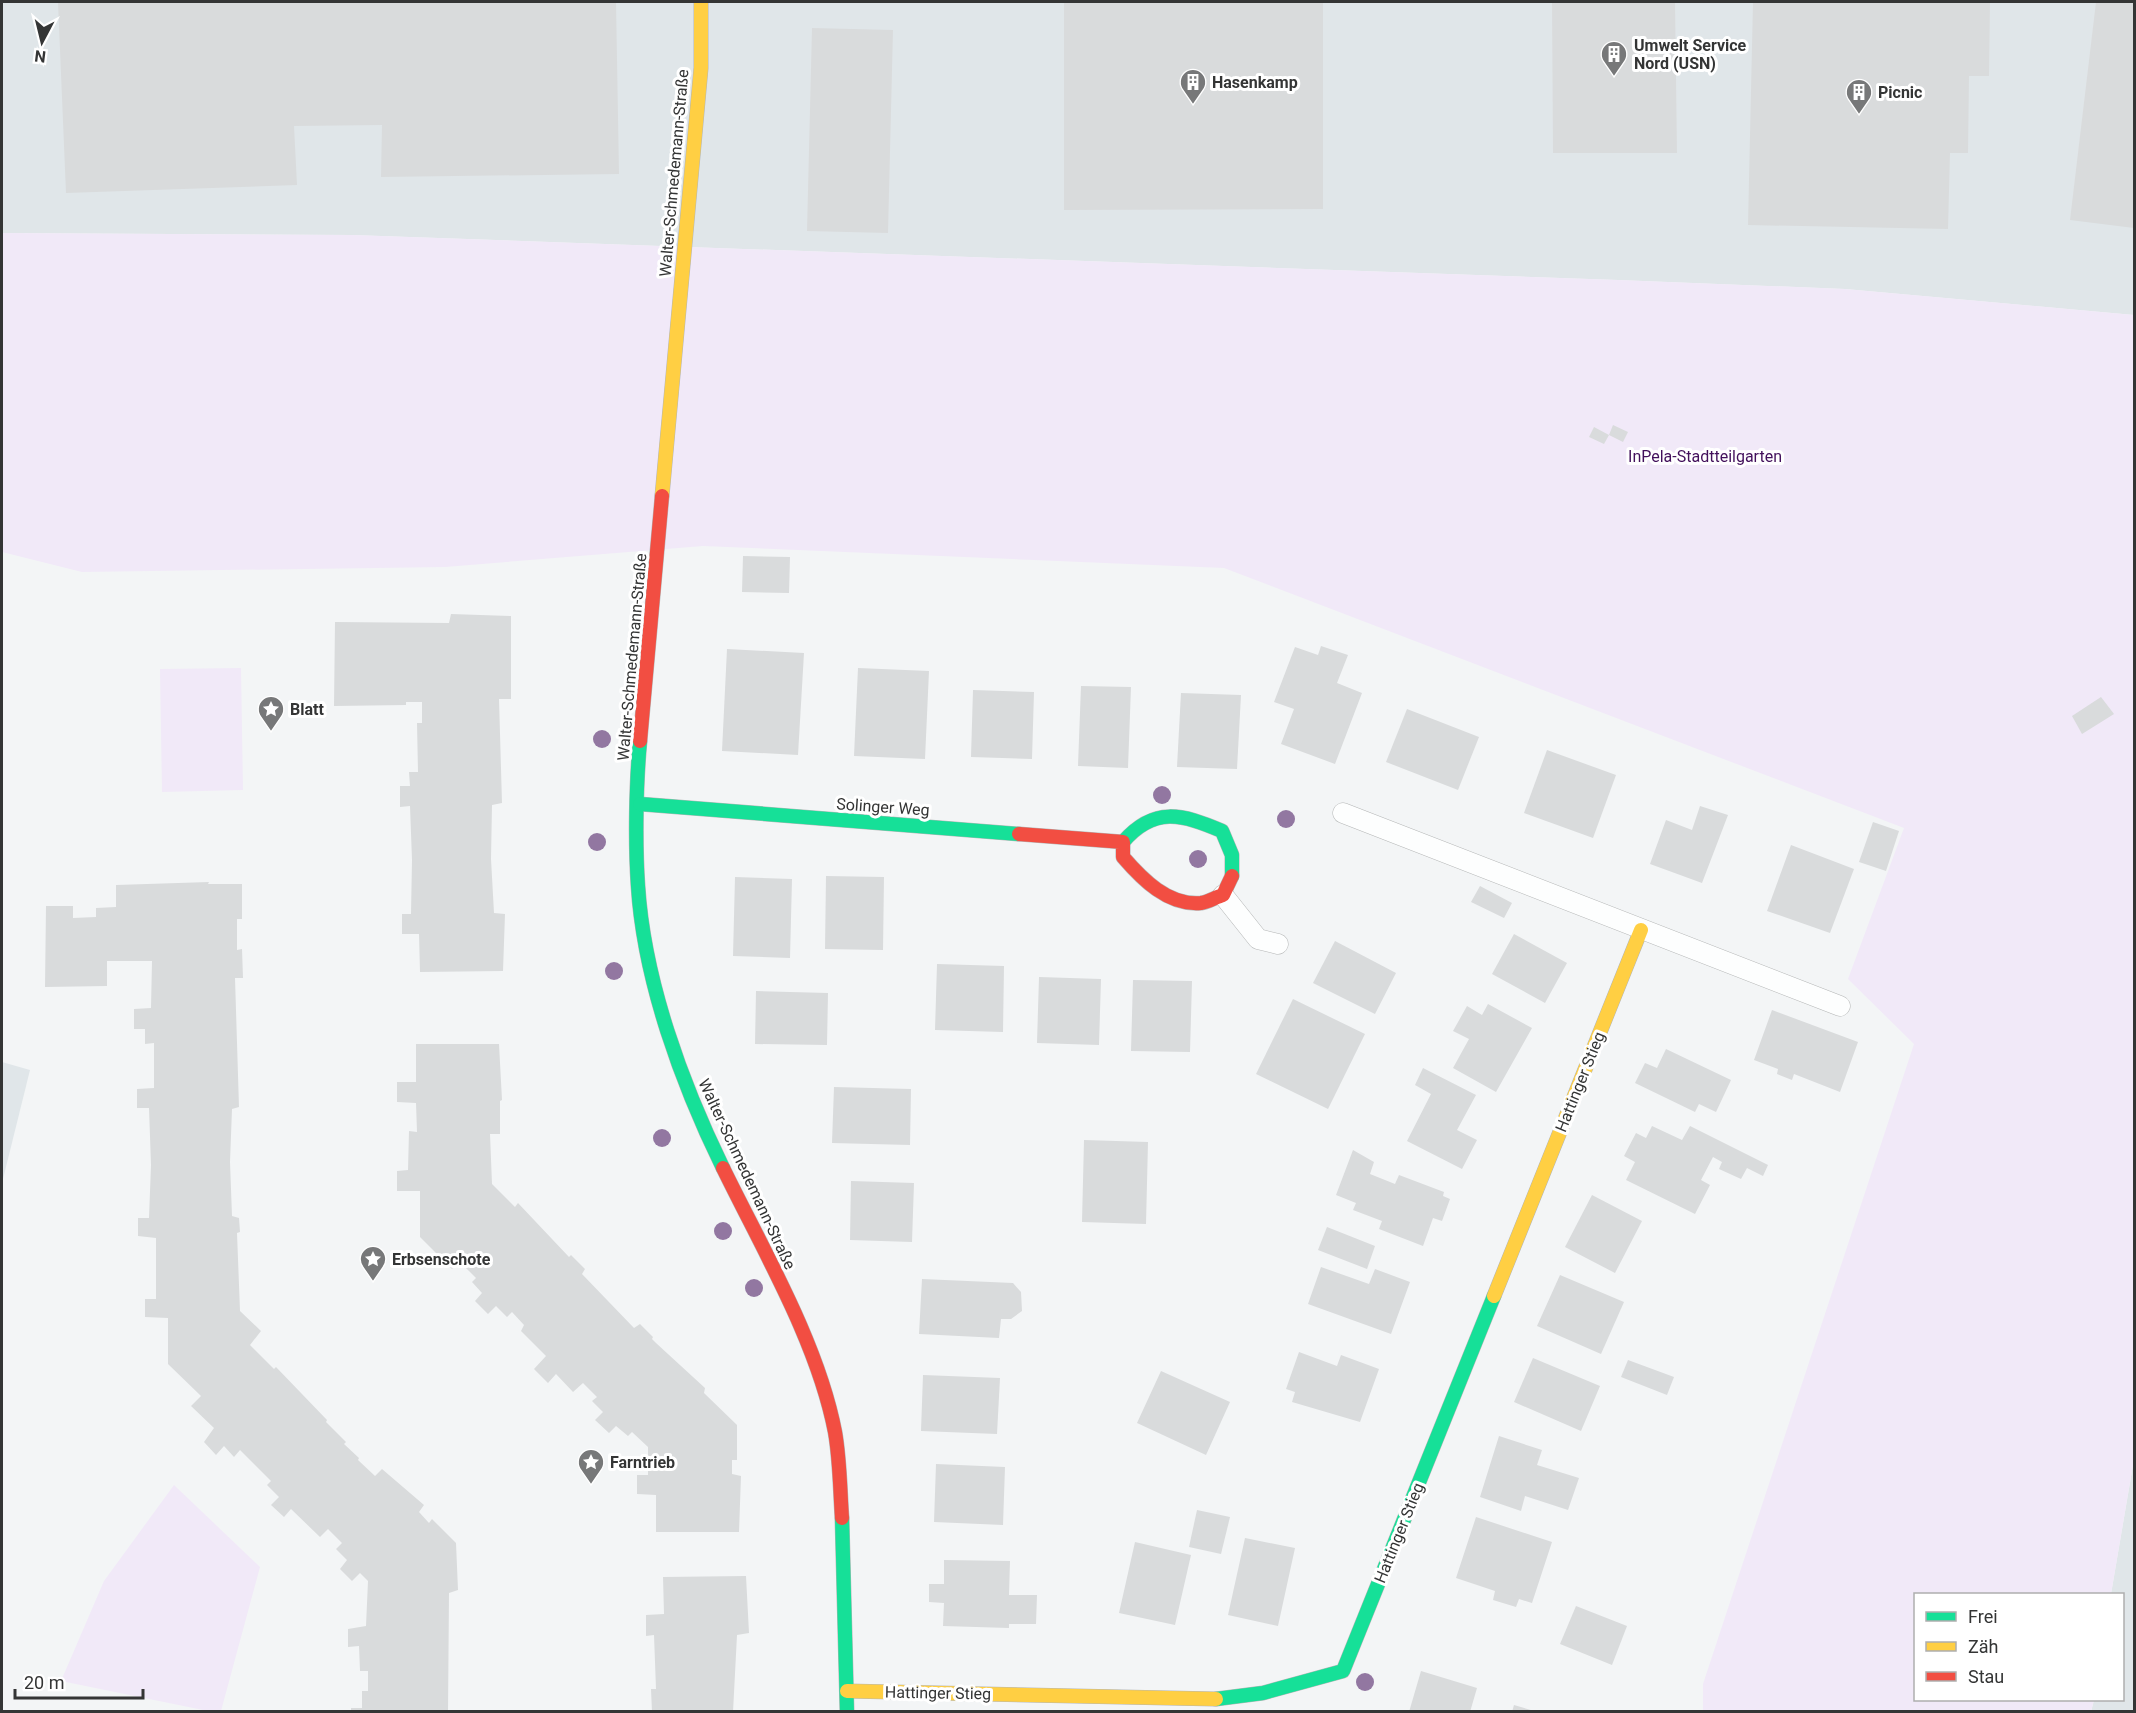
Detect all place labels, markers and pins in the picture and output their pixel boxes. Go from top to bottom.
place label: Umwelt Service Nord (USN) [1634,36,1747,73]
building icon: Umwelt Service Nord (USN) [1599,39,1629,77]
building icon: Hasenkamp [1178,67,1208,105]
place label: Hasenkamp [1212,73,1298,92]
building icon: Picnic [1844,77,1874,115]
place label: Picnic [1878,83,1922,102]
place icon: Blatt [256,694,286,732]
place label: Blatt [290,700,324,719]
place icon: Erbsenschote [358,1244,388,1282]
place label: Erbsenschote [392,1250,491,1269]
place icon: Farntrieb [576,1447,606,1485]
place label: Farntrieb [610,1453,675,1472]

